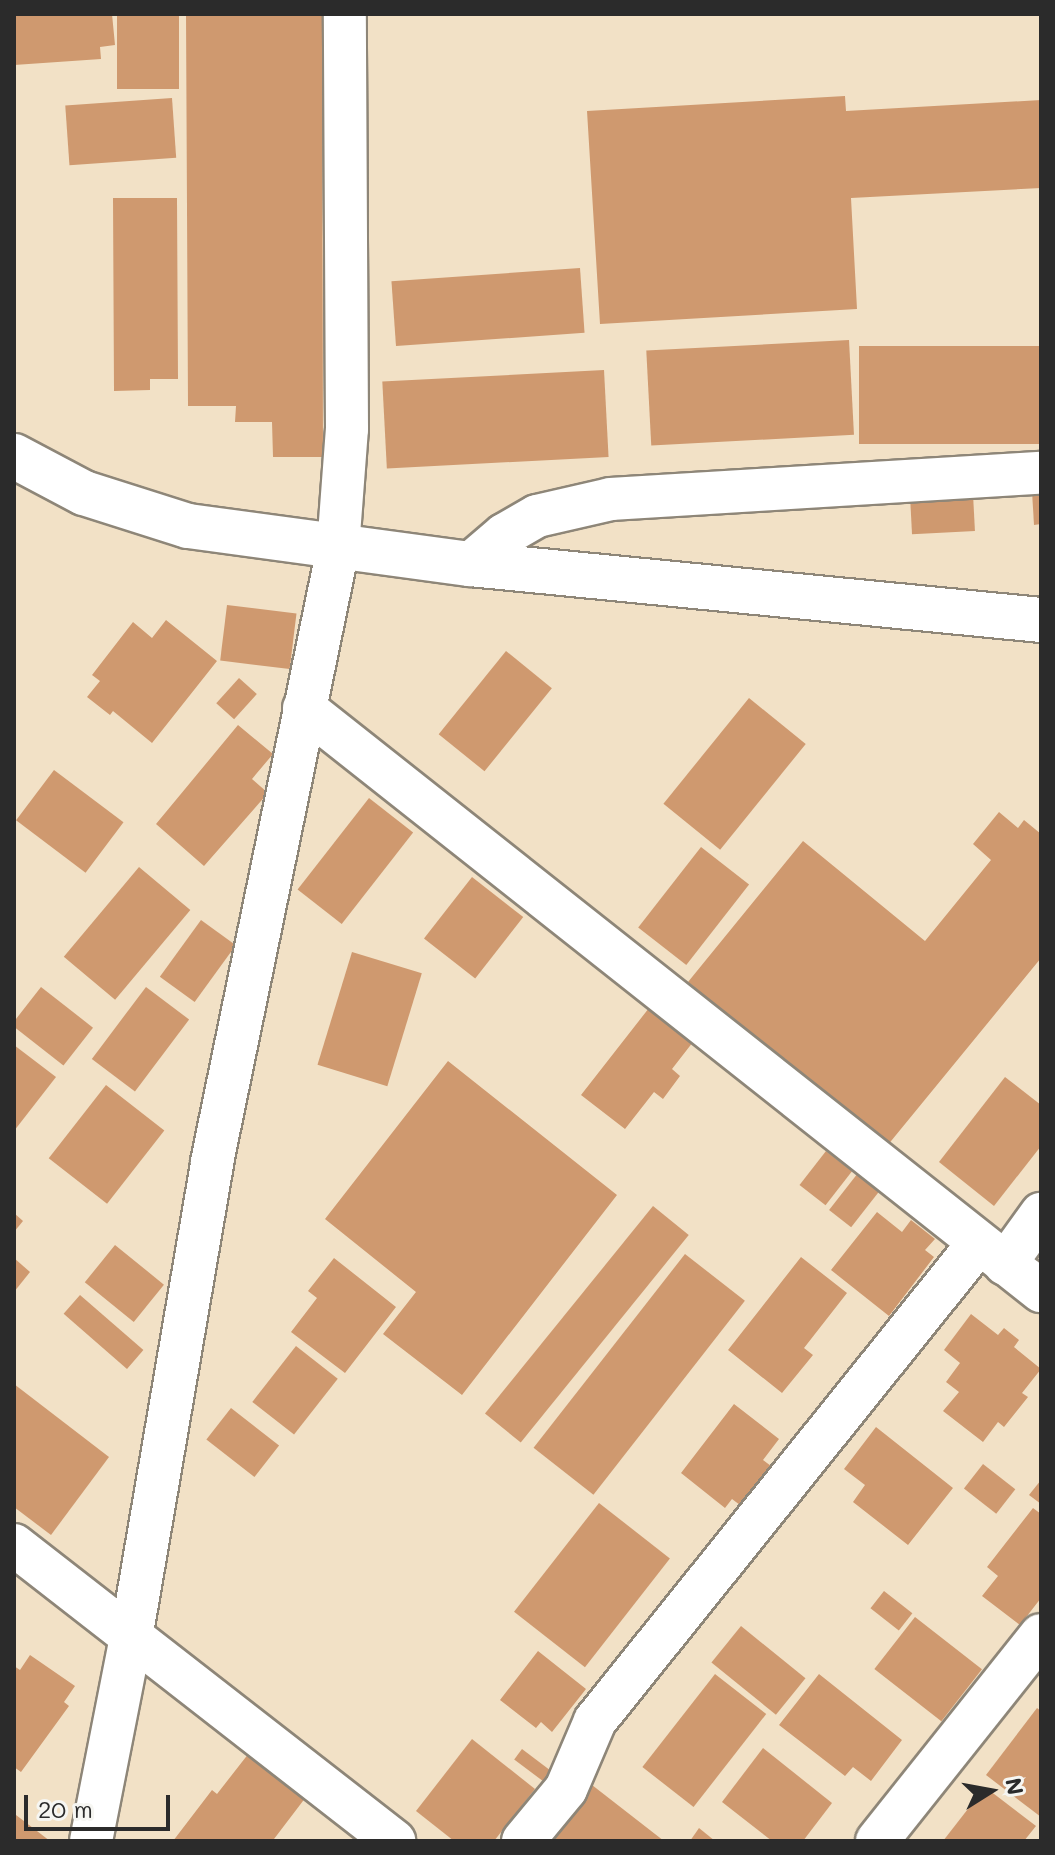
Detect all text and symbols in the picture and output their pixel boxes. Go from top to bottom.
north arrow [951,1751,1031,1831]
text: N [999,1775,1031,1797]
scale bar [28,1779,174,1829]
text: 20 m [38,1793,93,1824]

